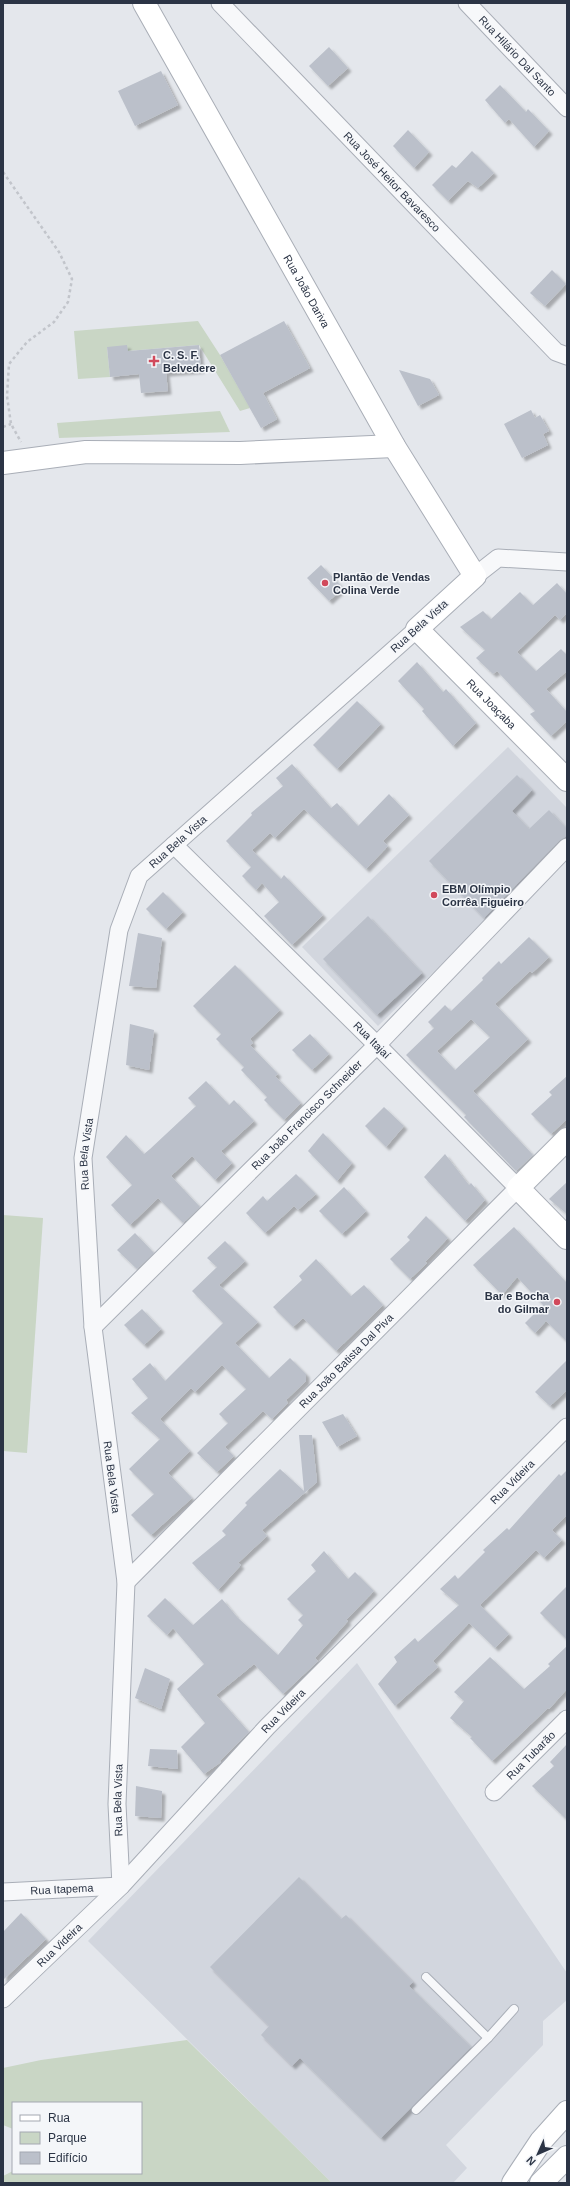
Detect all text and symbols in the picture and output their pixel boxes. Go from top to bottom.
street label: Rua Hilário Dal Santo [476,13,558,98]
street label: Rua José Heitor Bavaresco [341,129,443,234]
street label: Rua João Dariva [281,253,332,331]
place label: C. S. F. Belvedere [163,349,216,374]
marker: C. S. F. Belvedere [148,355,160,367]
place label: Plantão de Vendas Colina Verde [333,571,430,596]
marker: Plantão de Vendas Colina Verde [320,578,330,588]
street label: Rua Bela Vista [388,597,451,655]
street label: Rua Joaçaba [464,677,519,732]
street label: Rua Bela Vista [147,812,209,870]
place label: EBM Olímpio Corrêa Figueiro [442,883,524,908]
marker: EBM Olímpio Corrêa Figueiro [429,890,439,900]
street label: Rua Itajaí [351,1019,393,1061]
street label: Rua João Francisco Schneider [249,1057,364,1172]
street label: Rua Bela Vista [77,1116,95,1190]
place label: Bar e Bocha do Gilmar [485,1290,550,1315]
marker: Bar e Bocha do Gilmar [552,1297,562,1307]
street label: Rua João Batista Dal Piva [297,1311,396,1410]
street label: Rua Bela Vista [102,1440,122,1515]
street label: Rua Videira [488,1457,537,1506]
street label: Rua Videira [259,1686,308,1735]
street label: Rua Tubarão [504,1728,558,1782]
street label: Rua Bela Vista [111,1763,125,1837]
street label: Rua Itapema [30,1881,95,1897]
street label: Rua Videira [34,1920,85,1969]
legend [12,2102,142,2174]
text: Rua [48,2111,70,2125]
text: Parque [48,2131,87,2145]
north arrow [518,2134,558,2174]
text: Edifício [48,2151,88,2165]
text: N [524,2154,538,2168]

